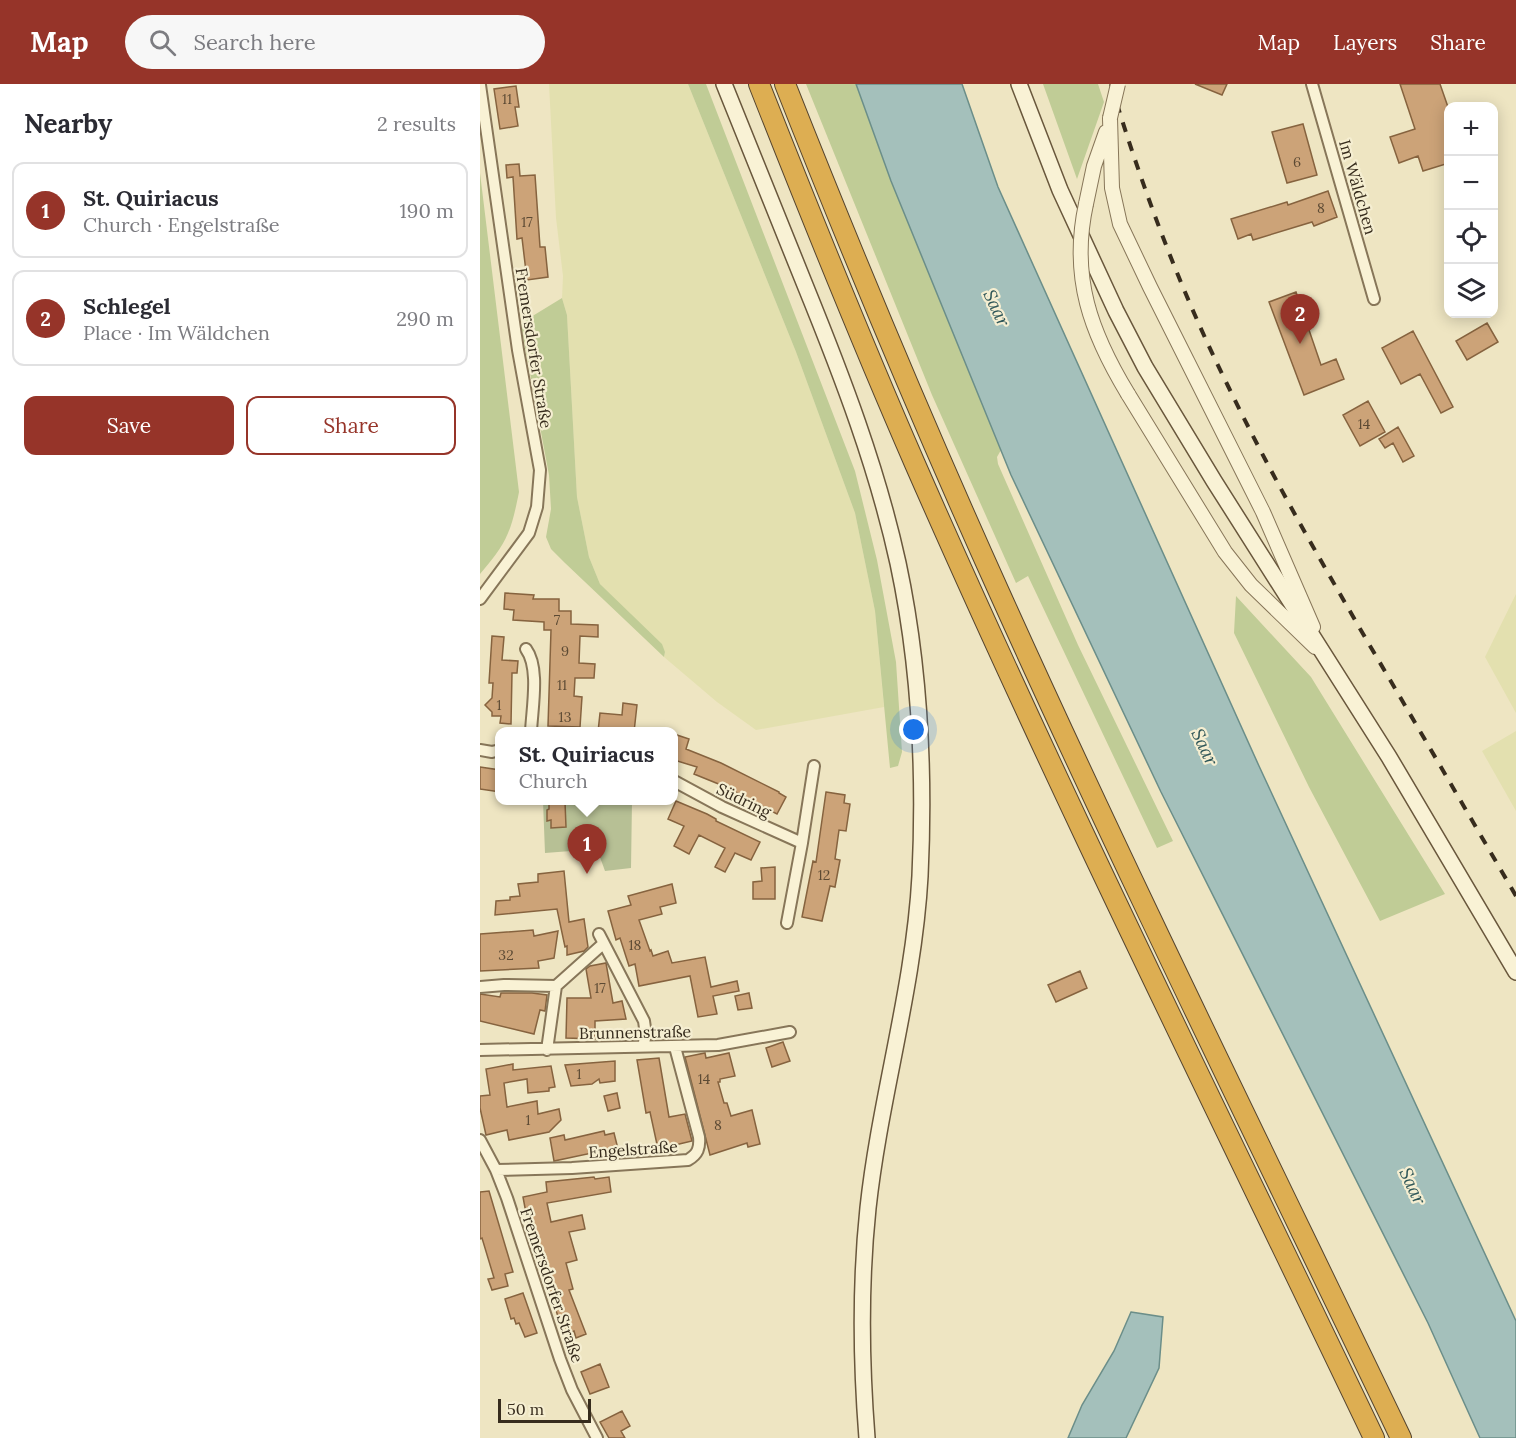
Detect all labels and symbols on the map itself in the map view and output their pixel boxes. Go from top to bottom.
house number: 11 [502,90,512,108]
street label: Im Wäldchen [1335,137,1381,237]
house number: 6 [1293,153,1301,171]
house number: 8 [1317,199,1325,217]
house number: 17 [521,213,533,231]
street label: Fremersdorfer Straße [511,266,557,430]
water label: Saar [979,286,1016,331]
pin: 2 [1280,294,1320,344]
house number: 14 [1358,415,1371,433]
house number: 7 [554,611,561,629]
house number: 9 [561,642,569,660]
house number: 11 [557,676,567,694]
house number: 1 [496,696,502,714]
house number: 13 [559,708,572,726]
your location [899,715,928,744]
water label: Saar [1187,725,1224,770]
street label: Südring [714,778,776,822]
pin: 1 [568,824,606,874]
house number: 12 [818,866,830,884]
house number: 18 [629,936,642,954]
house number: 32 [498,946,514,964]
house number: 17 [594,979,606,997]
street label: Brunnenstraße [579,1021,692,1043]
house number: 1 [576,1065,582,1083]
house number: 14 [698,1070,711,1088]
house number: 1 [525,1111,531,1129]
house number: 8 [714,1116,722,1134]
street label: Engelstraße [588,1136,679,1162]
water label: Saar [1395,1164,1432,1209]
street label: Fremersdorfer Straße [516,1205,588,1365]
scale bar [498,1396,591,1424]

